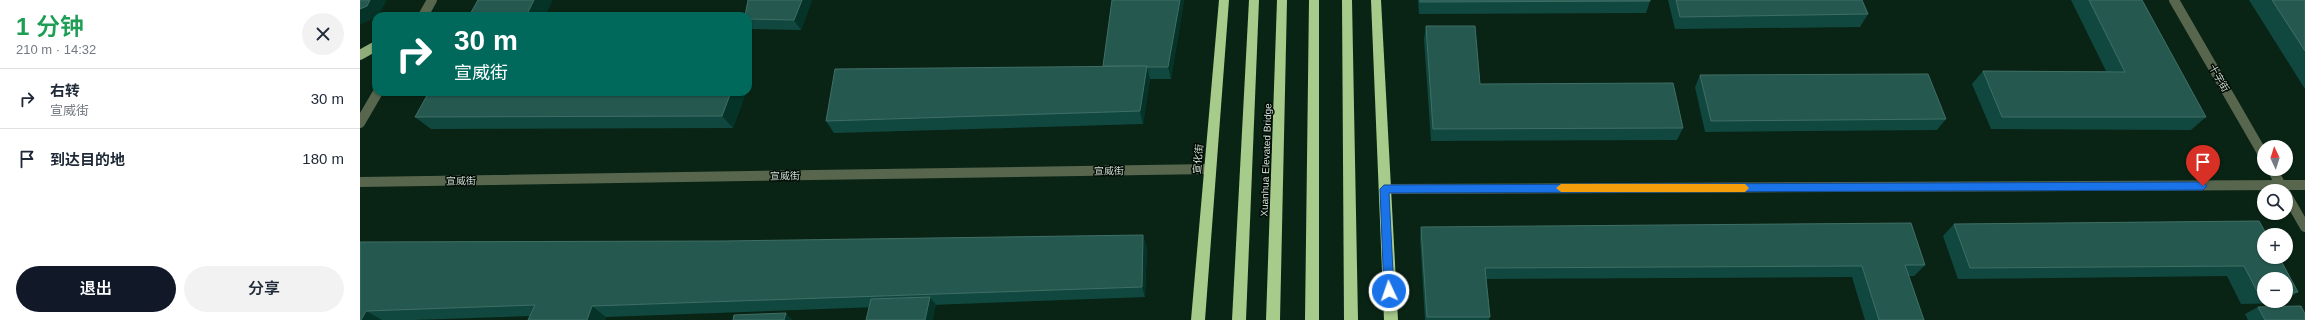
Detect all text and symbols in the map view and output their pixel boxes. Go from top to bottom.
text: 1 分钟 [16,13,84,40]
button: close [302,13,344,55]
text: 30 m [454,25,518,56]
icon: right [388,28,440,80]
text: 210 m · 14:32 [16,42,96,57]
street label: 十字街 [2207,62,2231,94]
text: 宣威街 [454,63,508,83]
text: 右转 [50,82,80,99]
icon: right [16,88,38,110]
text: 30 m [311,90,344,107]
text: 宣威街 [50,103,89,118]
street label: Xuanhua Elevated Bridge [1259,103,1273,217]
north arrow [2257,140,2293,176]
map controls [2257,140,2293,308]
street label: 宣化街 [1191,144,1205,174]
pin [2186,145,2220,186]
icon: arrive [16,148,38,170]
text: 180 m [302,150,344,167]
text: 到达目的地 [50,151,125,168]
icon: arrive [2192,151,2214,173]
street label: 宣威街 [1094,165,1124,177]
street label: 宣威街 [770,170,800,182]
street label: 宣威街 [446,175,476,187]
button: search [2257,184,2293,220]
button: + [2257,228,2293,264]
button: 退出 [16,266,176,312]
button: 分享 [184,266,344,312]
position arrow [1368,270,1410,312]
button: − [2257,272,2293,308]

